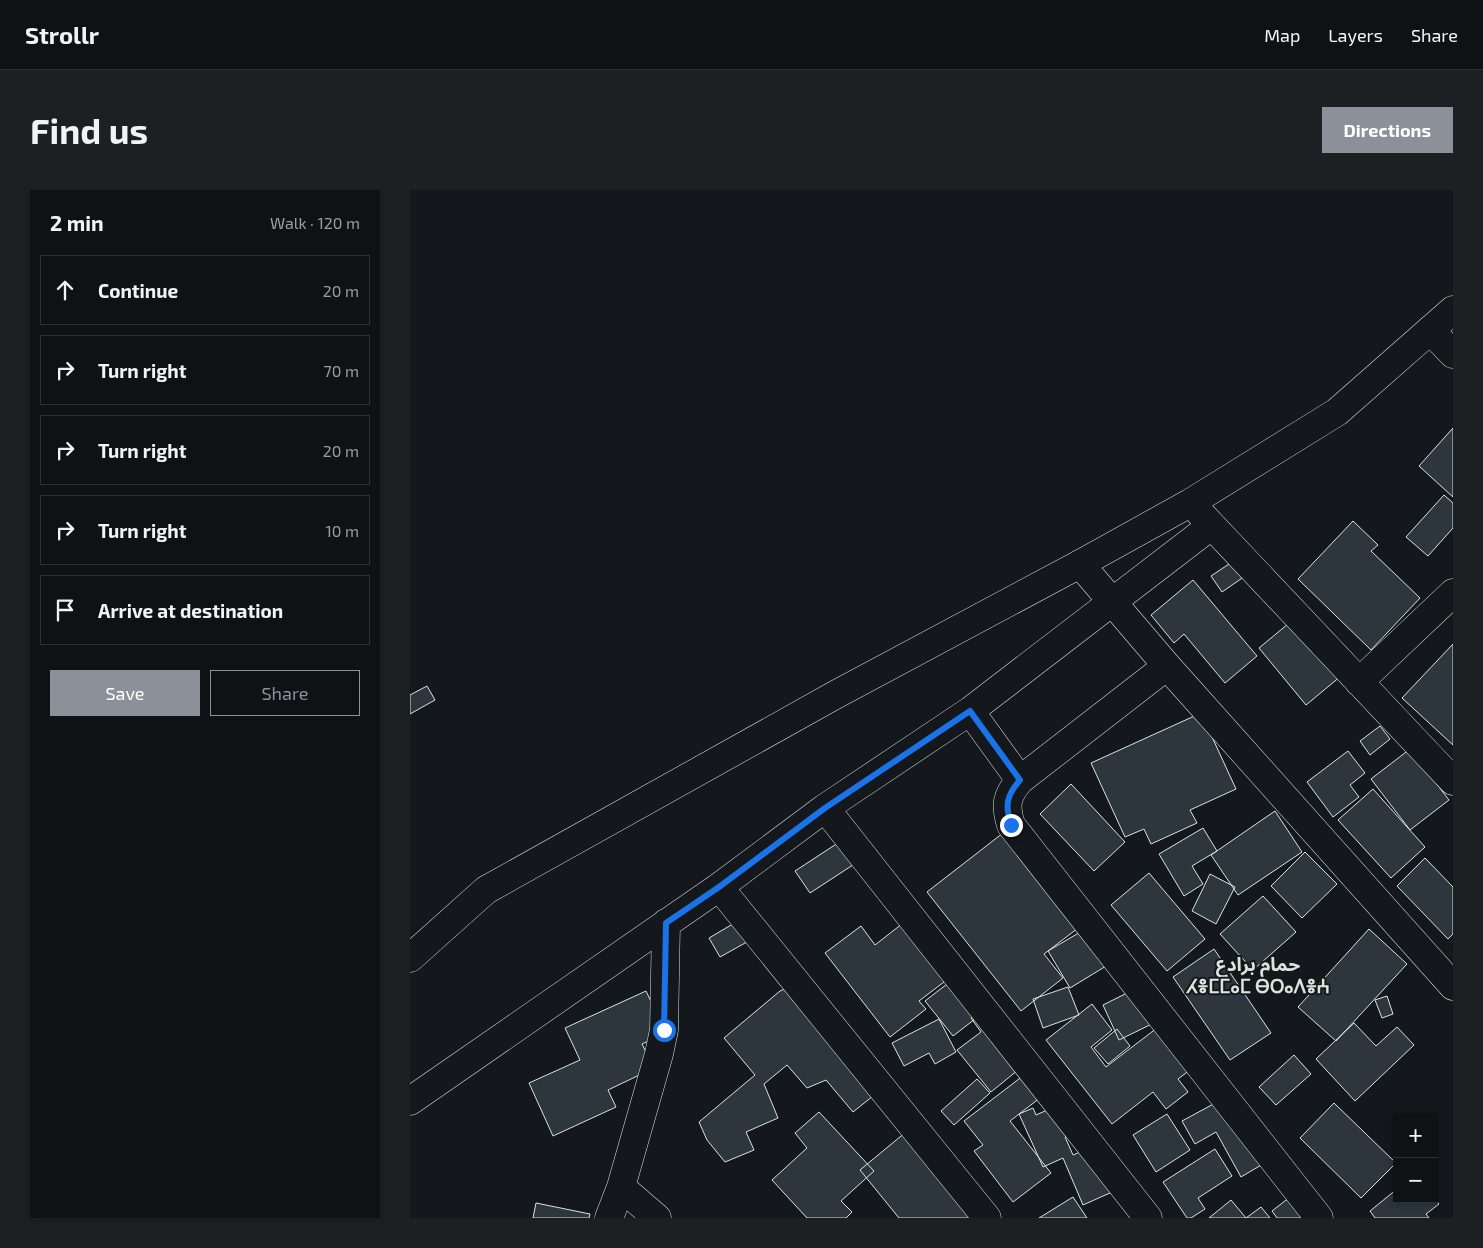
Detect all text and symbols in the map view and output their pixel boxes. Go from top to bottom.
text: Strollr [25,20,99,49]
text: Map [1264,24,1300,46]
text: Layers [1328,24,1383,46]
text: Share [1411,24,1458,46]
button: Directions [1322,107,1453,153]
text: Find us [30,109,148,151]
text: 2 min [50,210,104,235]
text: Walk · 120 m [270,213,360,232]
icon: ahead [51,276,79,304]
text: Continue [98,279,178,302]
text: 20 m [323,281,359,300]
icon: right [51,356,79,384]
text: Turn right [98,359,186,382]
text: 70 m [324,361,359,380]
icon: right [51,436,79,464]
text: Turn right [98,439,186,462]
text: 20 m [323,441,359,460]
icon: right [51,516,79,544]
text: Turn right [98,519,186,542]
text: 10 m [325,521,359,540]
icon: arrive [51,596,79,624]
text: Arrive at destination [98,599,283,622]
button: Save [50,670,200,716]
button: Share [210,670,360,716]
route end [1000,814,1023,837]
district label: حمام برادع ⵃⴻⵎⵎⴰⵎ ⴱⵔⴰⴷⴻⵄ [1186,952,1329,997]
route start [653,1019,676,1042]
map controls [1393,1113,1438,1203]
button: + [1393,1113,1438,1158]
button: − [1393,1158,1438,1203]

